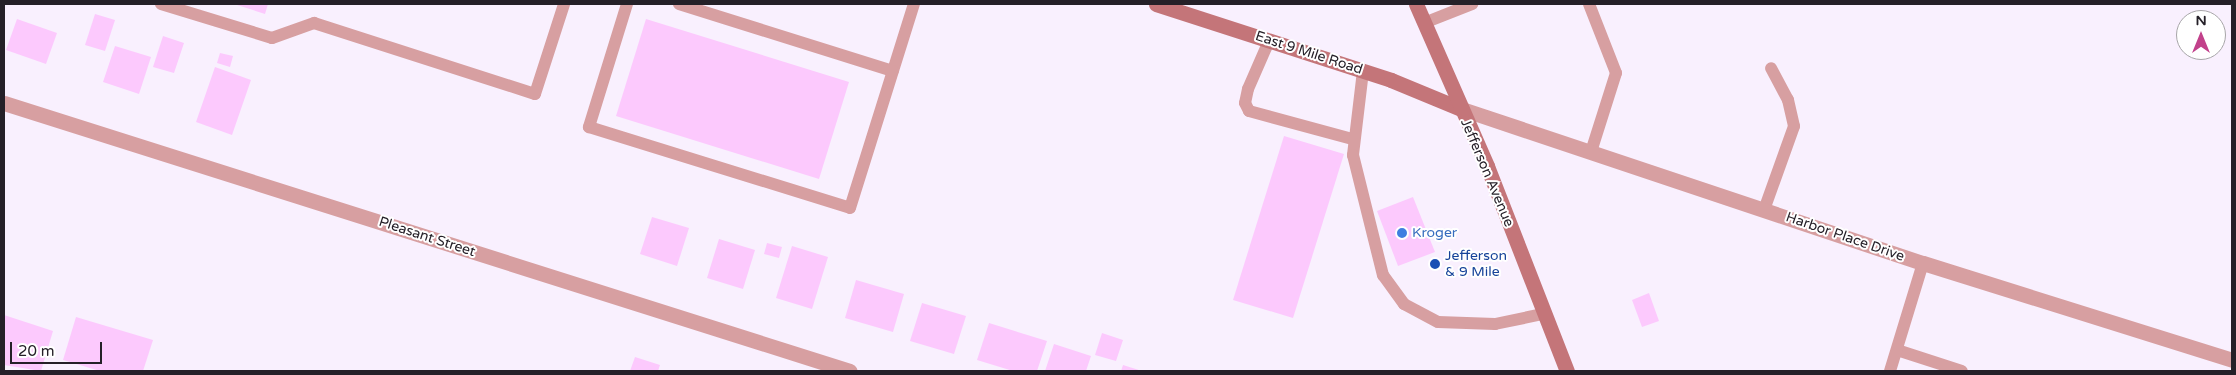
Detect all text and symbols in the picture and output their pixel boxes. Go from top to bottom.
north arrow [2176,10,2226,60]
text: N [2195,12,2207,29]
street label: East 9 Mile Road [1253,28,1365,78]
street label: Jefferson Avenue [1457,116,1517,230]
street label: Harbor Place Drive [1784,209,1906,265]
street label: Pleasant Street [377,213,477,261]
place label: Kroger [1412,225,1457,241]
marker: Kroger [1396,227,1408,239]
place label: Jefferson & 9 Mile [1445,248,1507,280]
marker: Jefferson & 9 Mile [1429,258,1441,270]
scale bar [12,332,105,364]
text: 20 m [18,342,55,360]

